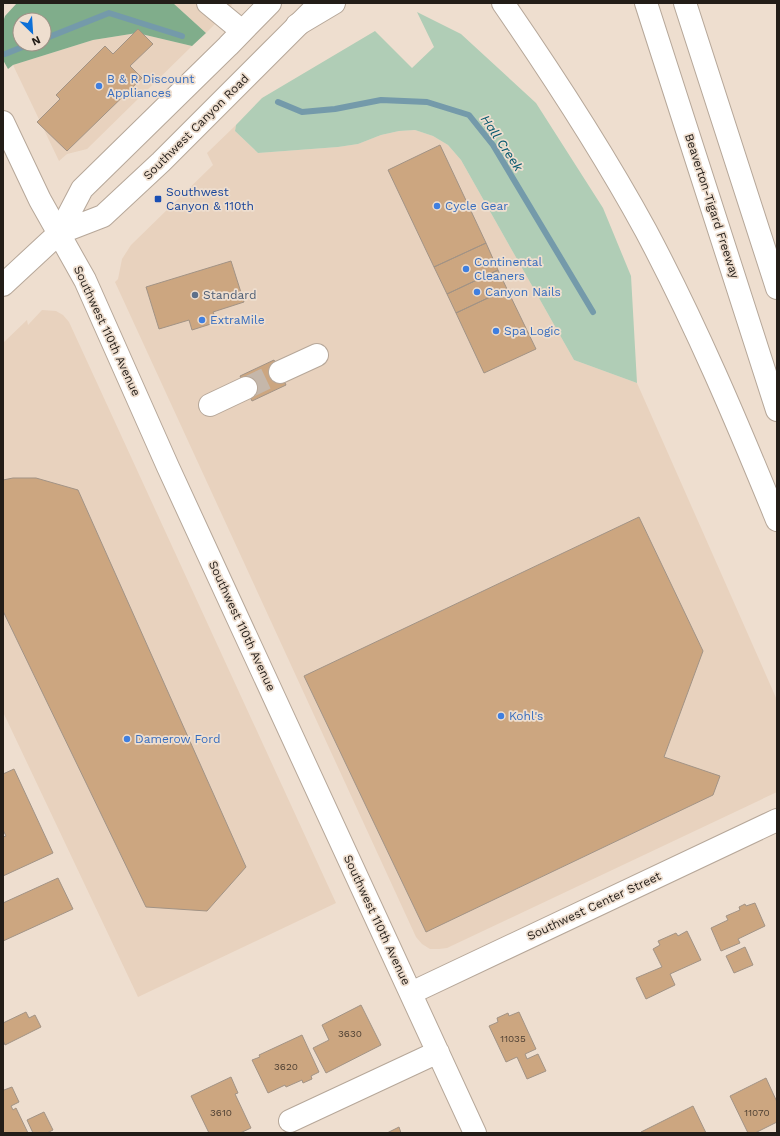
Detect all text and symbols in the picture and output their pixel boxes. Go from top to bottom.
north arrow [12,12,52,52]
text: N [30,33,42,48]
street label: Southwest Canyon Road [140,71,252,183]
place label: B & R Discount Appliances [107,72,194,100]
marker: B & R Discount Appliances [94,81,104,91]
water label: Hall Creek [478,112,527,175]
street label: Beaverton-Tigard Freeway [682,132,742,281]
place label: Southwest Canyon & 110th [166,185,254,213]
marker: Southwest Canyon & 110th [153,194,163,204]
place label: Cycle Gear [445,199,508,213]
marker: Cycle Gear [432,201,442,211]
place label: Continental Cleaners [474,255,543,283]
street label: Southwest 110th Avenue [71,264,143,398]
marker: Continental Cleaners [461,264,471,274]
place label: Canyon Nails [485,285,561,299]
marker: Canyon Nails [472,287,482,297]
place label: Standard [203,288,256,302]
marker: Standard [190,290,200,300]
place label: ExtraMile [210,313,265,327]
marker: ExtraMile [197,315,207,325]
place label: Spa Logic [504,324,561,338]
marker: Spa Logic [491,326,501,336]
street label: Southwest 110th Avenue [206,559,278,693]
place label: Kohl's [509,709,543,723]
marker: Kohl's [496,711,506,721]
place label: Damerow Ford [135,732,220,746]
marker: Damerow Ford [122,734,132,744]
street label: Southwest 110th Avenue [341,853,413,987]
street label: Southwest Center Street [525,869,663,943]
house number: 3630 [338,1028,362,1039]
house number: 11035 [500,1033,526,1044]
house number: 3620 [274,1061,298,1072]
house number: 3610 [210,1107,232,1118]
house number: 11070 [744,1107,770,1118]

